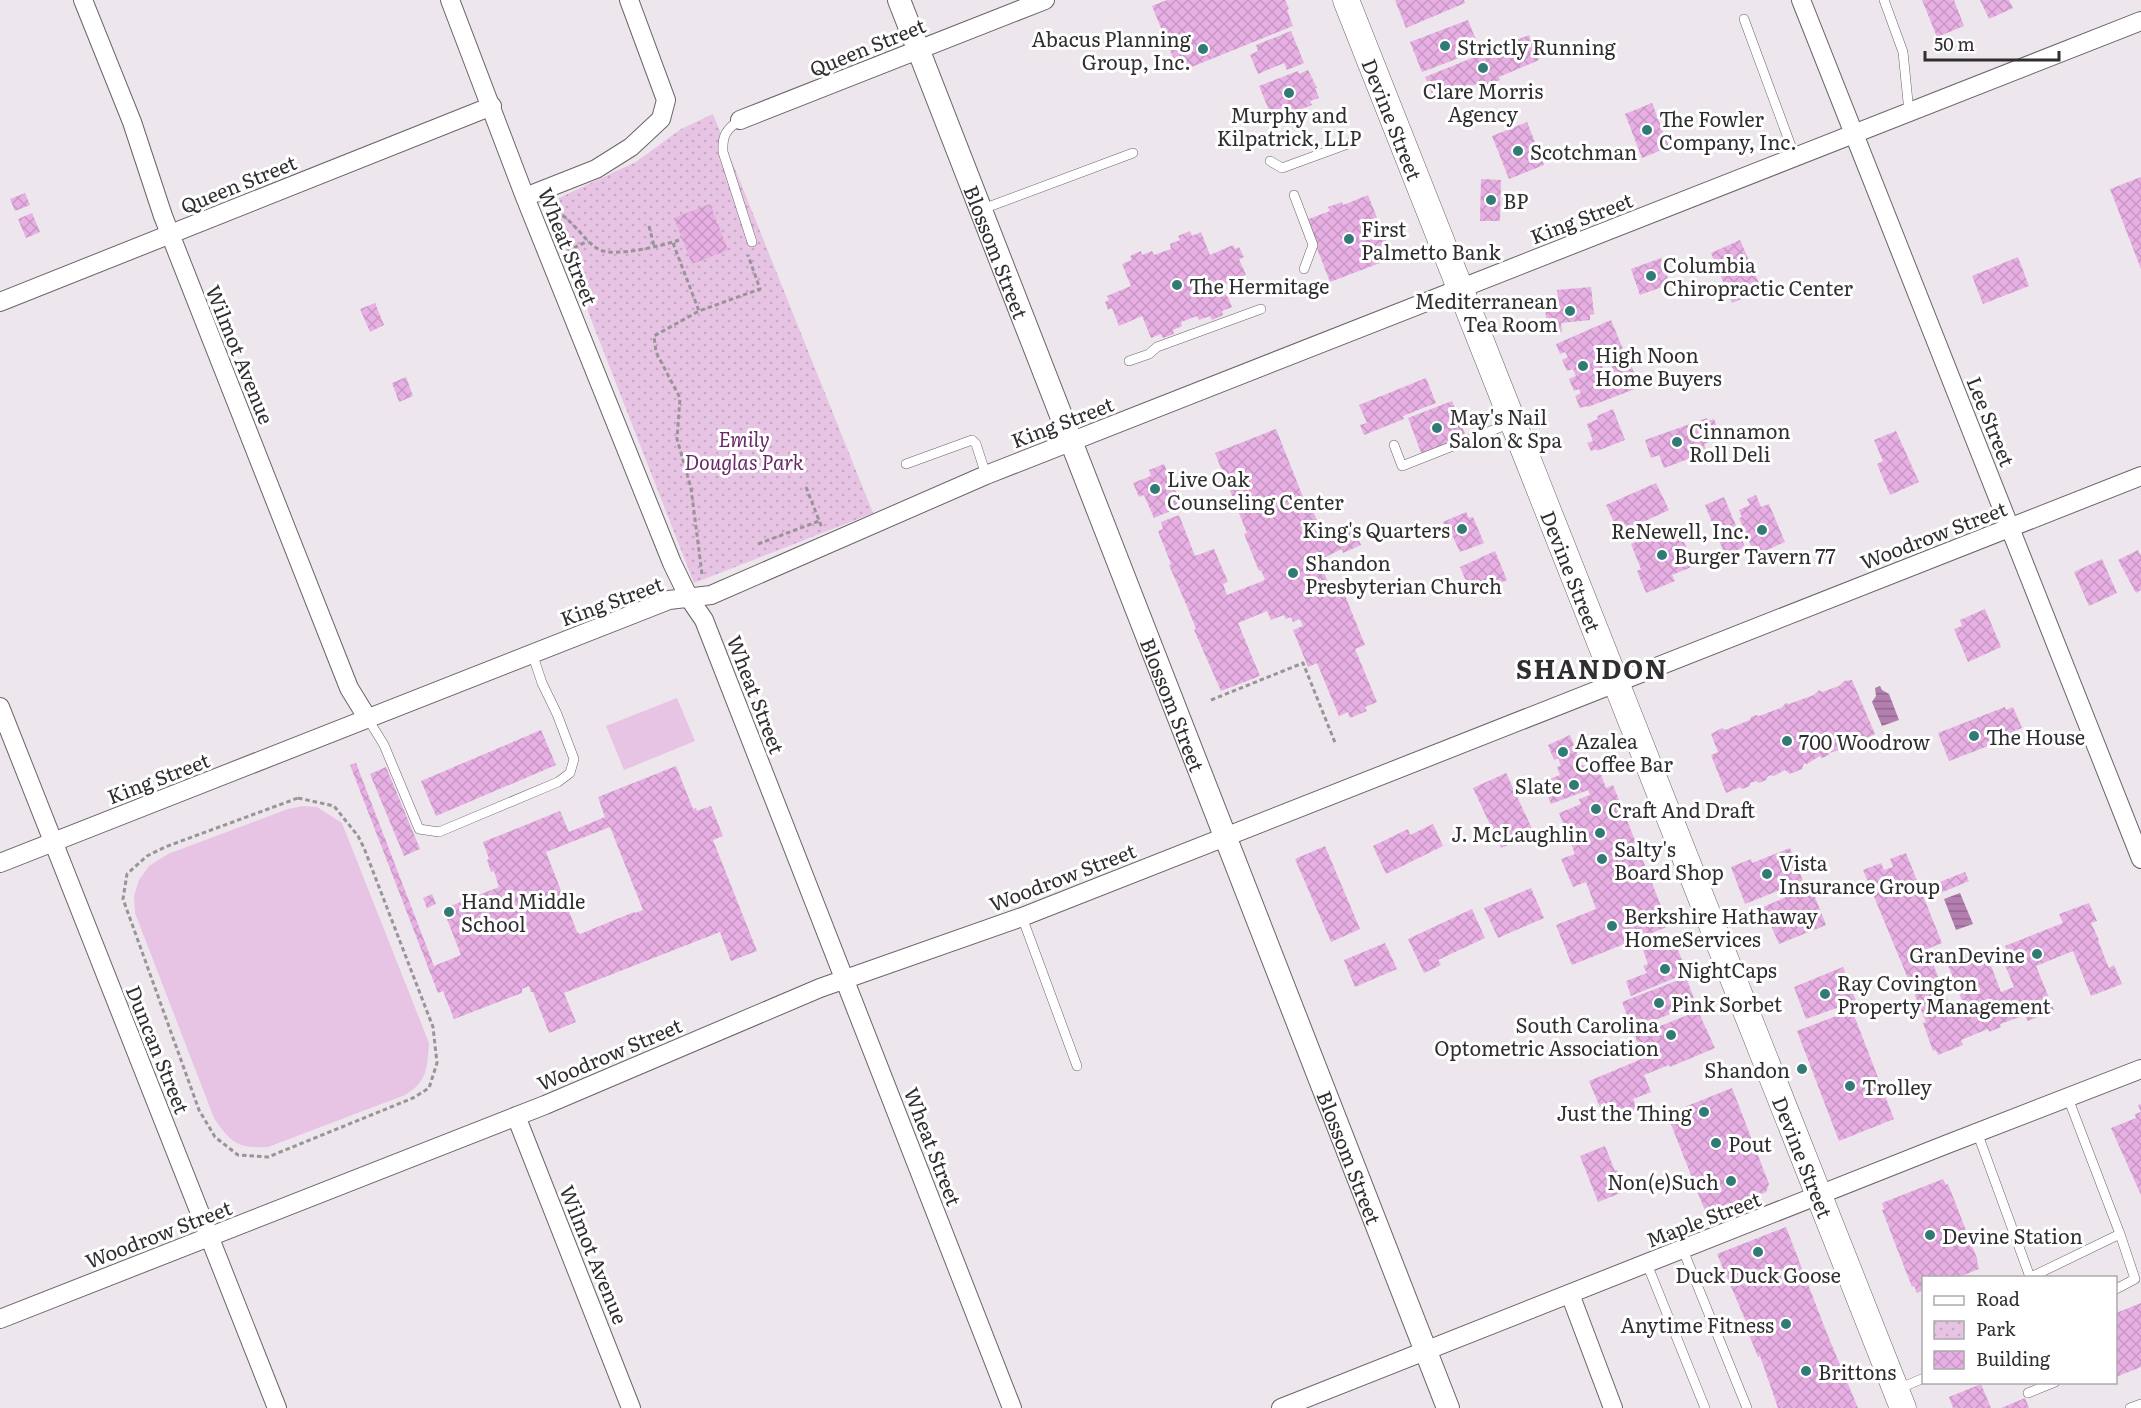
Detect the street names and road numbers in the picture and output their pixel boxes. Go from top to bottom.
street label: Queen Street [804,9,930,83]
street label: Devine Street [1355,54,1431,184]
street label: Queen Street [175,146,301,220]
street label: Blossom Street [957,180,1037,323]
street label: Wheat Street [532,183,606,309]
street label: King Street [1526,184,1636,250]
street label: Wilmot Avenue [199,280,283,428]
street label: Lee Street [1960,371,2024,471]
street label: King Street [1007,388,1117,454]
street label: Woodrow Street [1855,492,2011,576]
street label: Devine Street [1534,506,1609,636]
street label: King Street [555,568,667,632]
street label: Wheat Street [721,630,793,758]
street label: Blossom Street [1134,633,1213,776]
street label: King Street [103,744,213,810]
street label: Woodrow Street [984,834,1140,918]
street label: Duncan Street [120,980,198,1118]
street label: Woodrow Street [532,1009,686,1097]
street label: Wheat Street [898,1082,970,1210]
street label: Blossom Street [1311,1086,1390,1228]
street label: Devine Street [1766,1091,1841,1222]
street label: Wilmot Avenue [553,1180,637,1328]
street label: Maple Street [1641,1182,1765,1254]
street label: Woodrow Street [80,1191,236,1275]

